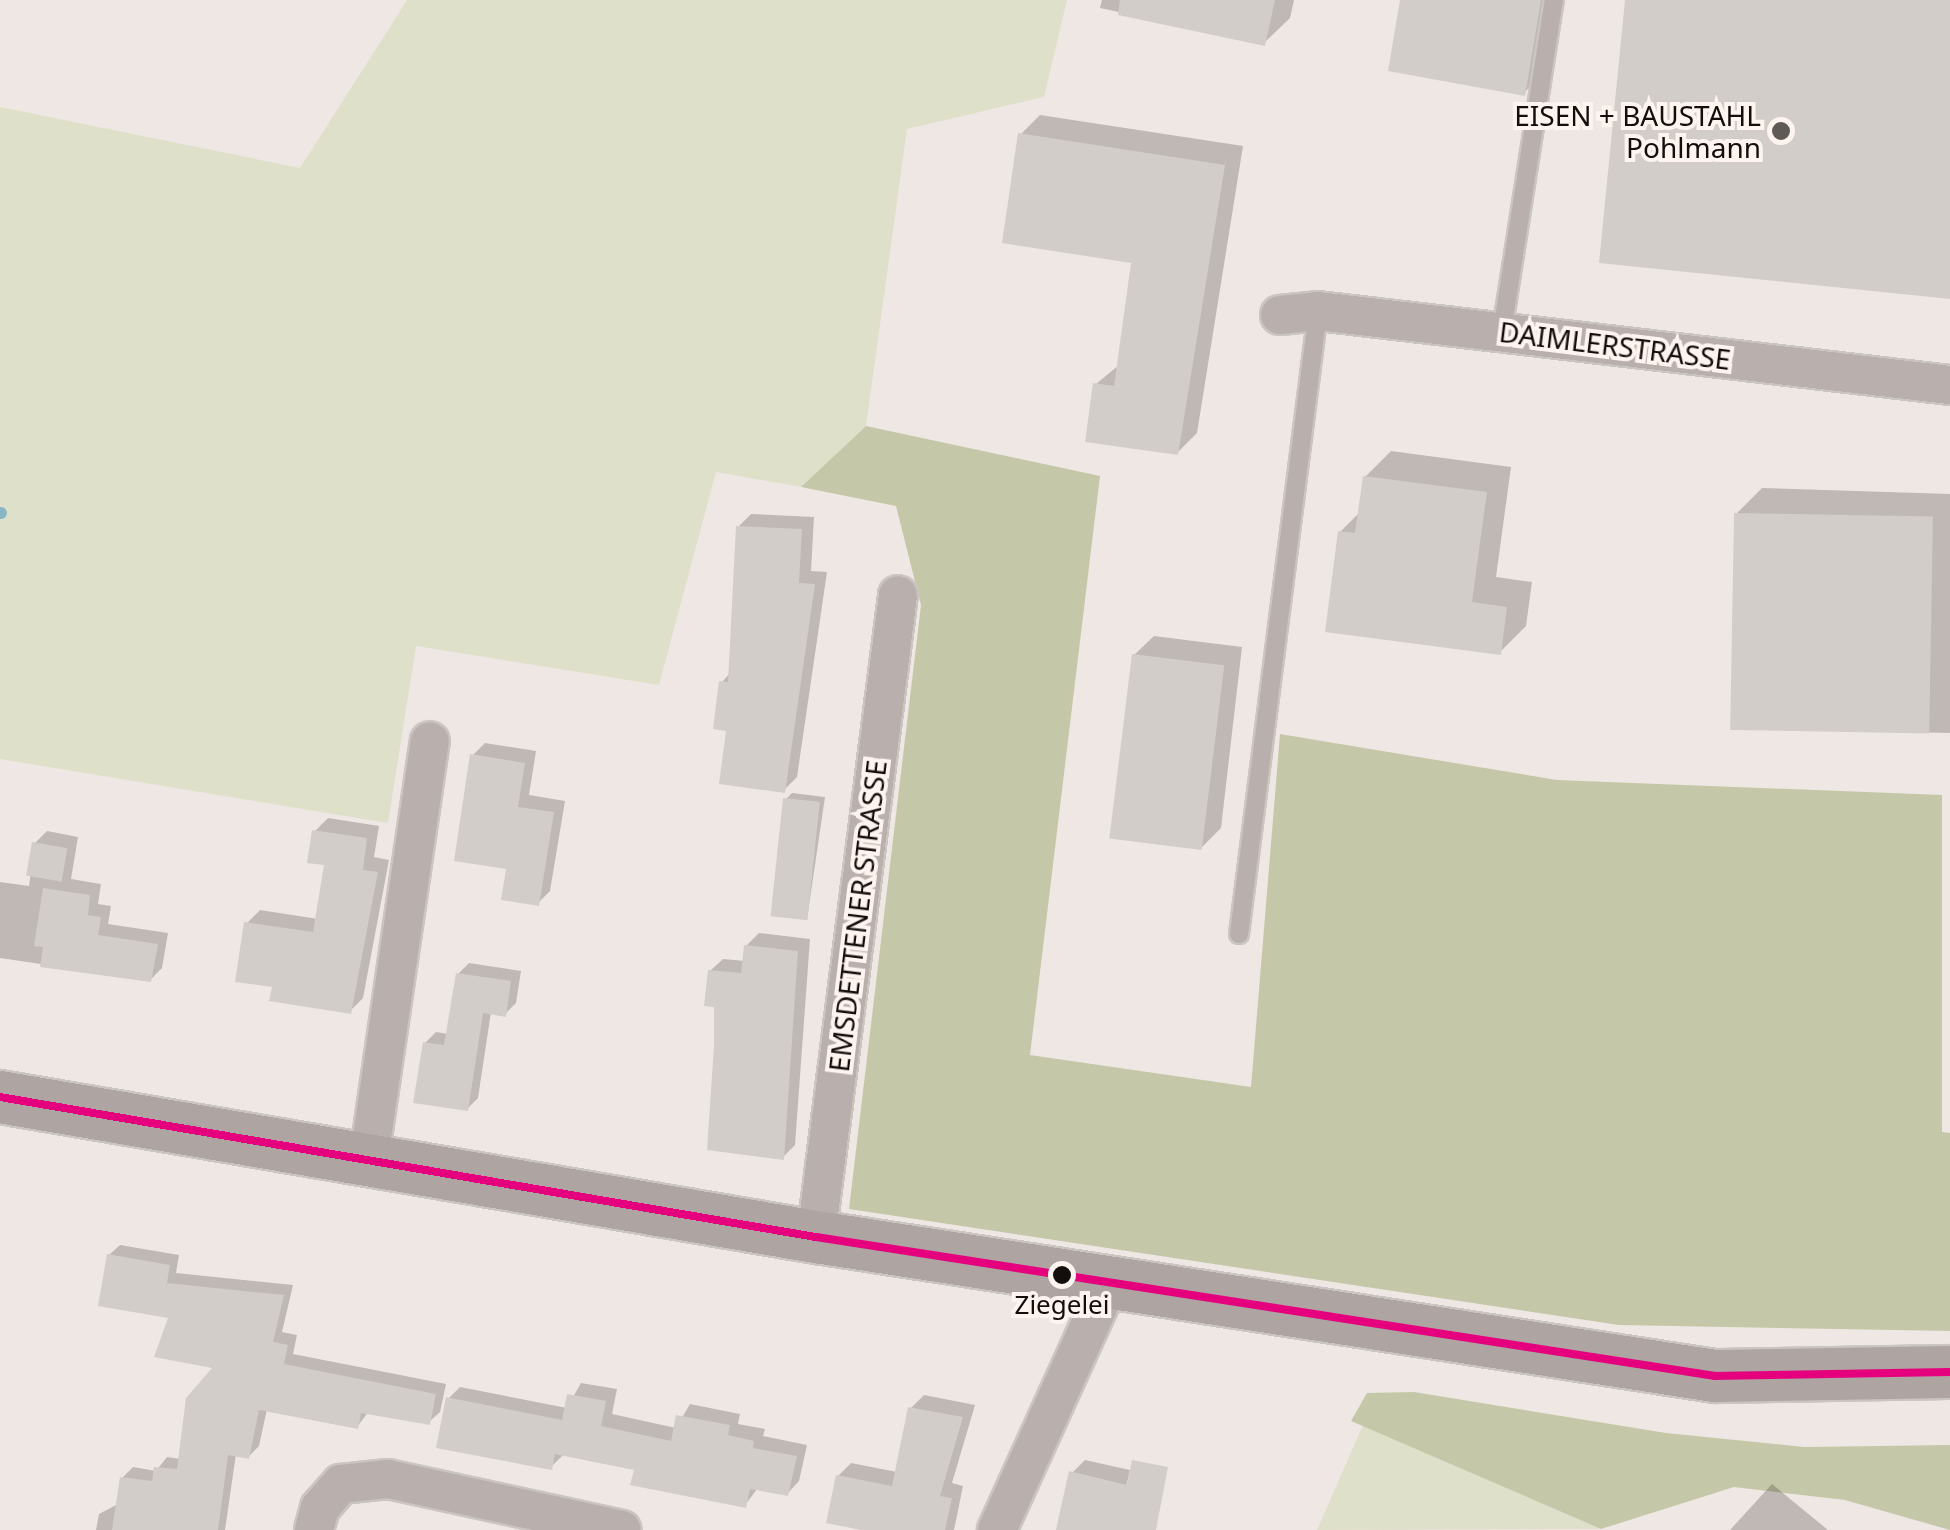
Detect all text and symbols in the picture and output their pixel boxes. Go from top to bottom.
place label: EISEN + BAUSTAHL Pohlmann [1514,98,1761,164]
marker: EISEN + BAUSTAHL Pohlmann [1770,120,1792,142]
street label: DAIMLERSTRASSE [1497,314,1733,376]
street label: EMSDETTENER STRASSE [821,758,893,1074]
marker: Ziegelei [1052,1265,1072,1285]
place label: Ziegelei [1015,1289,1109,1321]

